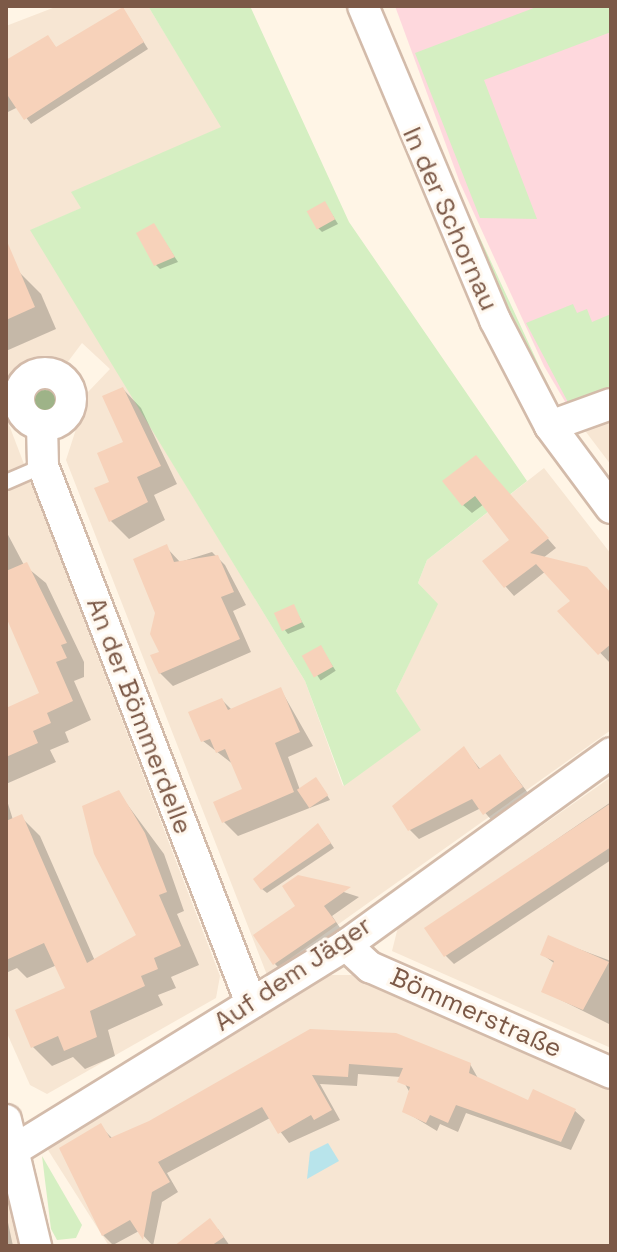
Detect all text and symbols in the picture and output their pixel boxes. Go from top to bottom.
street label: In der Schornau [396,123,504,315]
street label: An der Bömmerdelle [80,593,198,839]
street label: Auf dem Jäger [208,910,378,1038]
street label: Bömmerstraße [385,961,567,1065]

